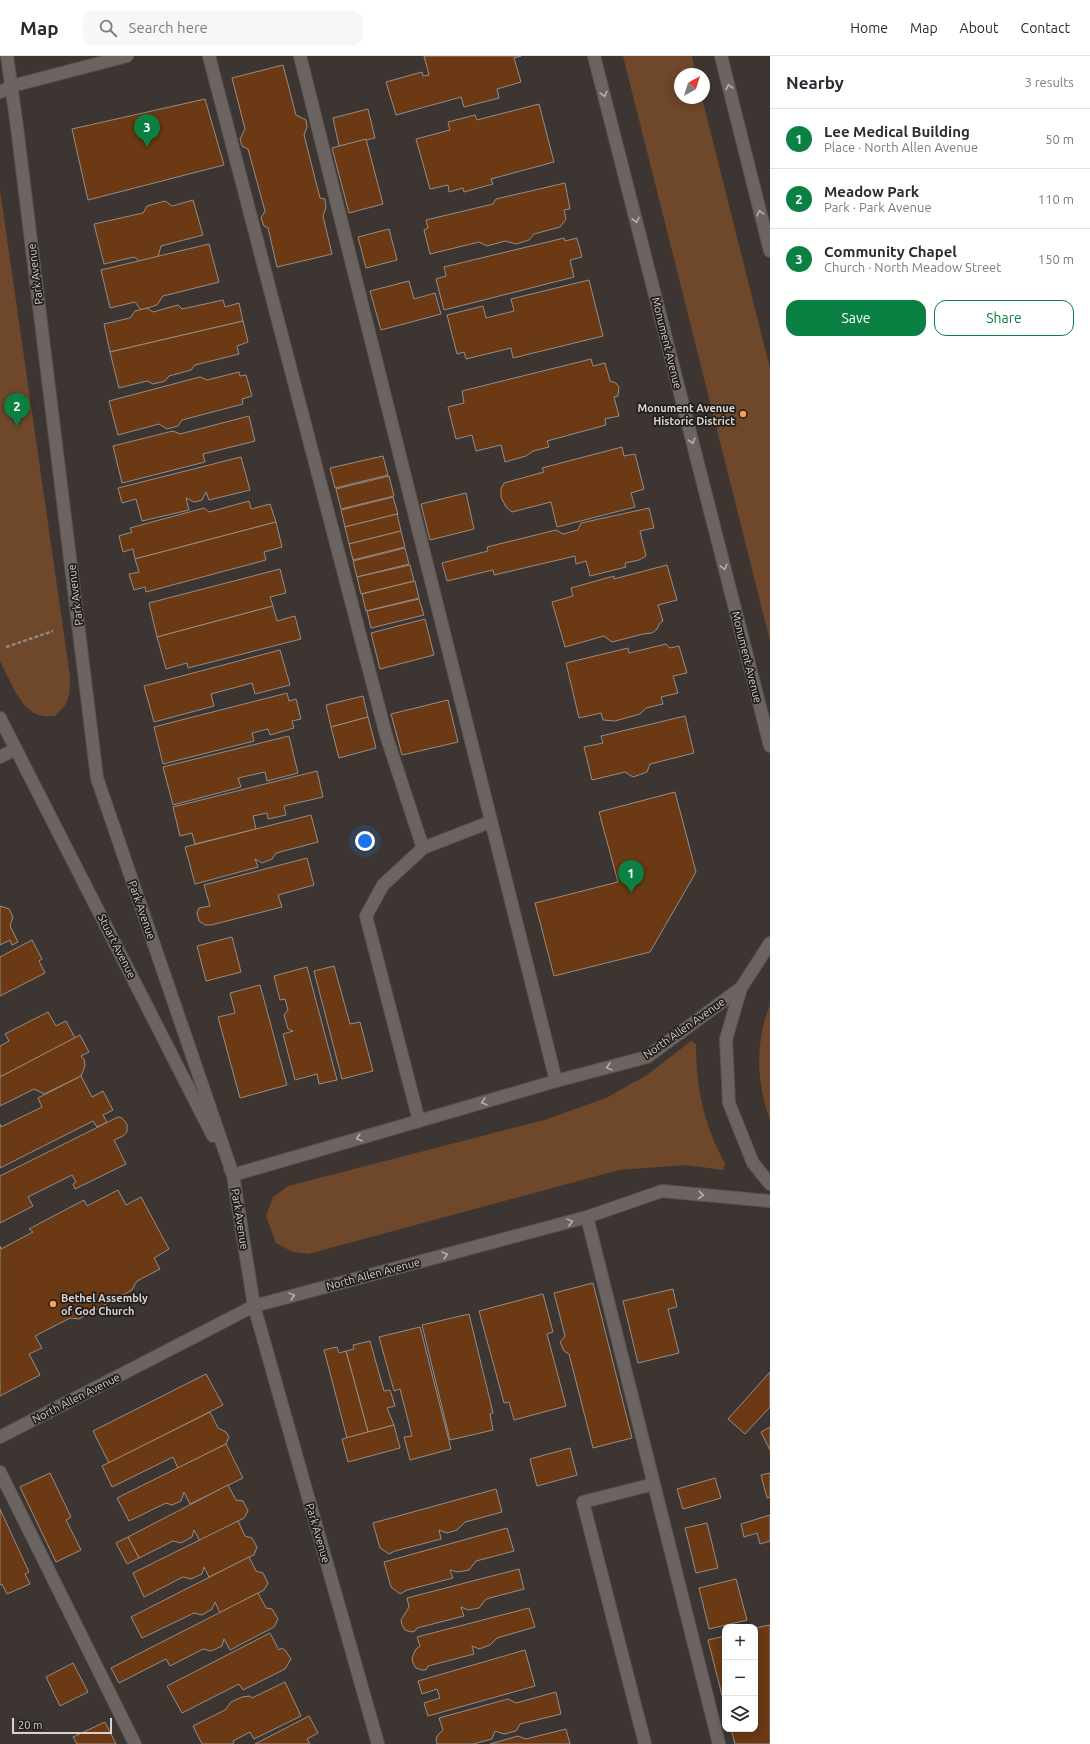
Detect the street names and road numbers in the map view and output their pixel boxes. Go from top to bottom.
street label: Park Avenue [25,243,45,305]
street label: Monument Avenue [650,296,684,390]
street label: Park Avenue [65,564,85,626]
street label: Monument Avenue [730,610,764,704]
street label: Park Avenue [126,879,158,941]
street label: Stuart Avenue [96,912,138,980]
street label: North Allen Avenue [641,995,727,1061]
street label: Park Avenue [229,1188,251,1250]
street label: North Allen Avenue [325,1256,421,1292]
street label: North Allen Avenue [30,1371,122,1425]
street label: Park Avenue [304,1502,332,1564]

